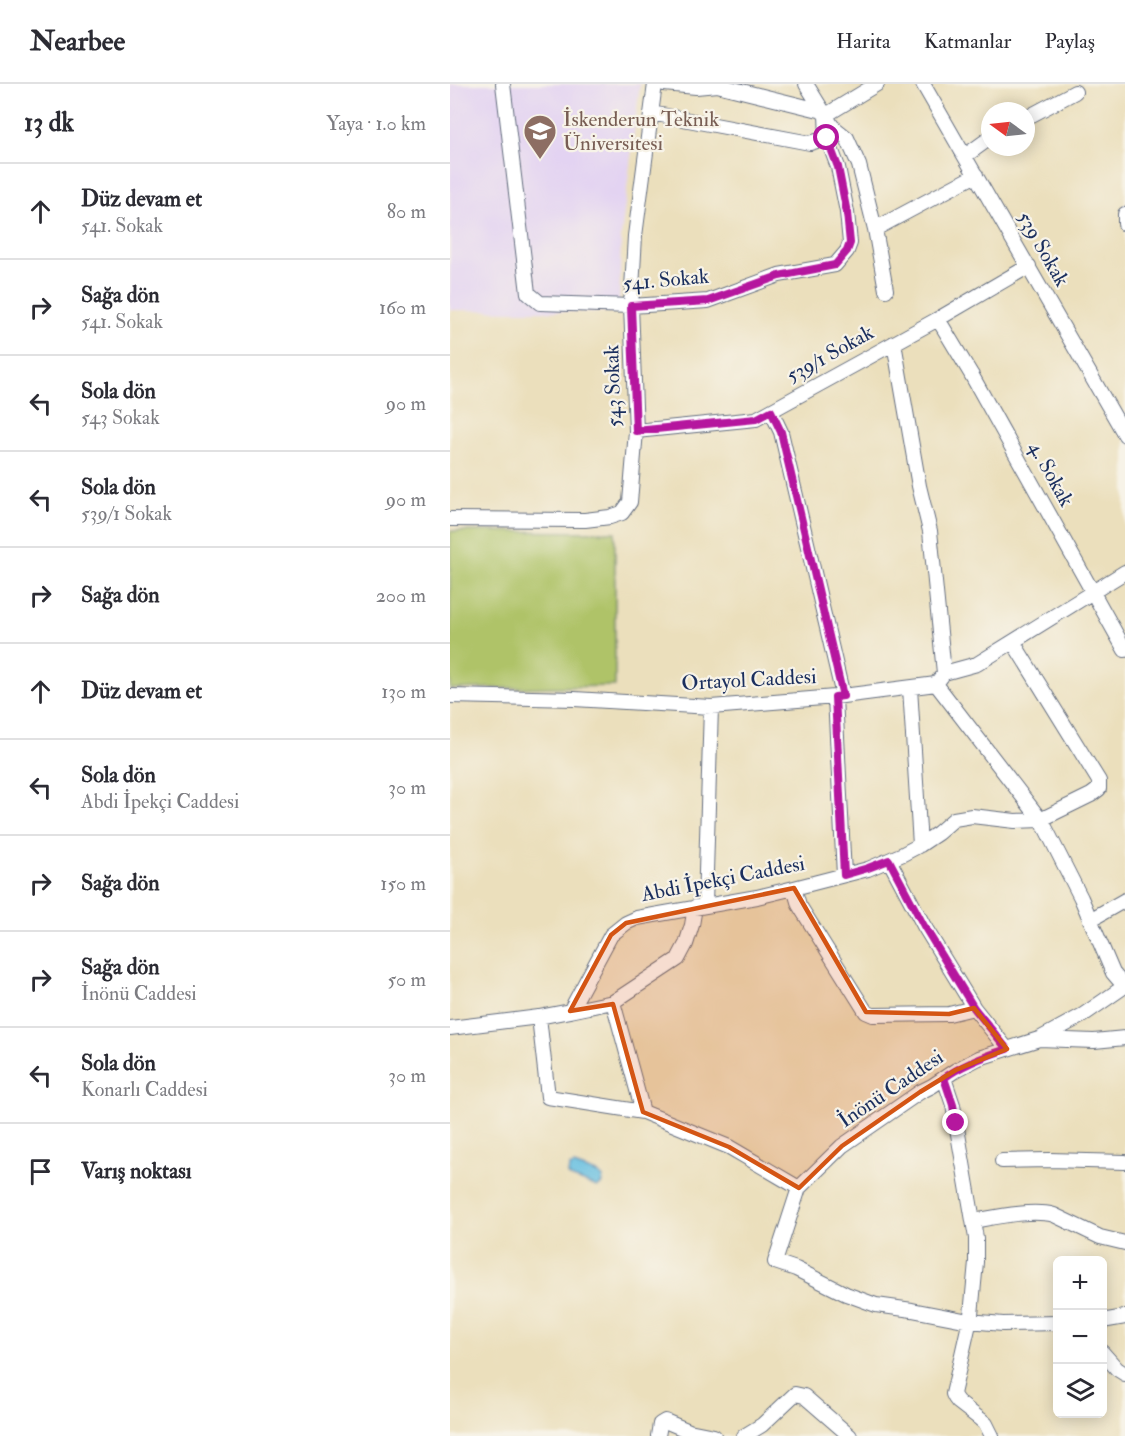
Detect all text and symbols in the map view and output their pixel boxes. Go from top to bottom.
text: Nearbee [30,24,125,59]
text: Harita [836,28,891,55]
text: Katmanlar [924,28,1011,55]
text: Paylaş [1044,28,1095,55]
north arrow [981,102,1035,156]
place label: İskenderun Teknik Üniversitesi [563,106,719,157]
text: 13 dk [24,107,74,139]
text: Yaya · 1.0 km [326,111,426,136]
school or university icon: İskenderun Teknik Üniversitesi [522,113,558,160]
route start [813,124,839,150]
text: Düz devam et [81,185,202,213]
icon: ahead [24,195,57,228]
text: 80 m [387,199,426,224]
street label: 539 Sokak [1011,206,1075,292]
text: 541. Sokak [81,213,163,238]
street label: 541. Sokak [622,263,710,297]
text: Sağa dön [81,281,160,309]
icon: right [24,291,57,324]
text: 160 m [379,295,426,320]
text: 541. Sokak [81,309,163,334]
street label: 539/1 Sokak [782,319,878,389]
street label: 543 Sokak [598,344,628,428]
text: Sola dön [81,377,156,405]
icon: left [24,387,57,420]
text: 90 m [386,391,426,416]
text: 543 Sokak [81,405,160,430]
street label: 4. Sokak [1022,437,1080,511]
text: Sola dön [81,473,156,501]
icon: left [24,483,57,516]
text: 90 m [386,487,426,512]
text: 539/1 Sokak [81,501,172,526]
icon: right [24,579,57,612]
text: Sağa dön [81,581,160,609]
text: 200 m [376,583,426,608]
street label: Ortayol Caddesi [681,663,818,697]
icon: ahead [24,675,57,708]
text: Düz devam et [81,677,202,705]
text: 130 m [381,679,426,704]
text: Sola dön [81,761,156,789]
icon: left [24,771,57,804]
text: 30 m [388,775,426,800]
text: Abdi İpekçi Caddesi [81,789,239,814]
street label: Abdi İpekçi Caddesi [638,850,808,908]
icon: right [24,867,57,900]
text: Sağa dön [81,869,160,897]
text: 150 m [380,871,426,896]
text: Sağa dön [81,953,160,981]
icon: right [24,963,57,996]
text: 50 m [387,967,426,992]
text: İnönü Caddesi [81,981,197,1006]
street label: İnönü Caddesi [833,1044,949,1134]
text: Sola dön [81,1049,156,1077]
icon: left [24,1059,57,1092]
text: 30 m [388,1063,426,1088]
text: Konarlı Caddesi [81,1077,208,1102]
route end [942,1109,968,1135]
icon: arrive [24,1155,57,1188]
text: Varış noktası [81,1157,192,1185]
map controls [1053,1256,1107,1418]
button: + [1053,1256,1107,1310]
button: − [1053,1310,1107,1364]
button: layers [1053,1364,1107,1418]

